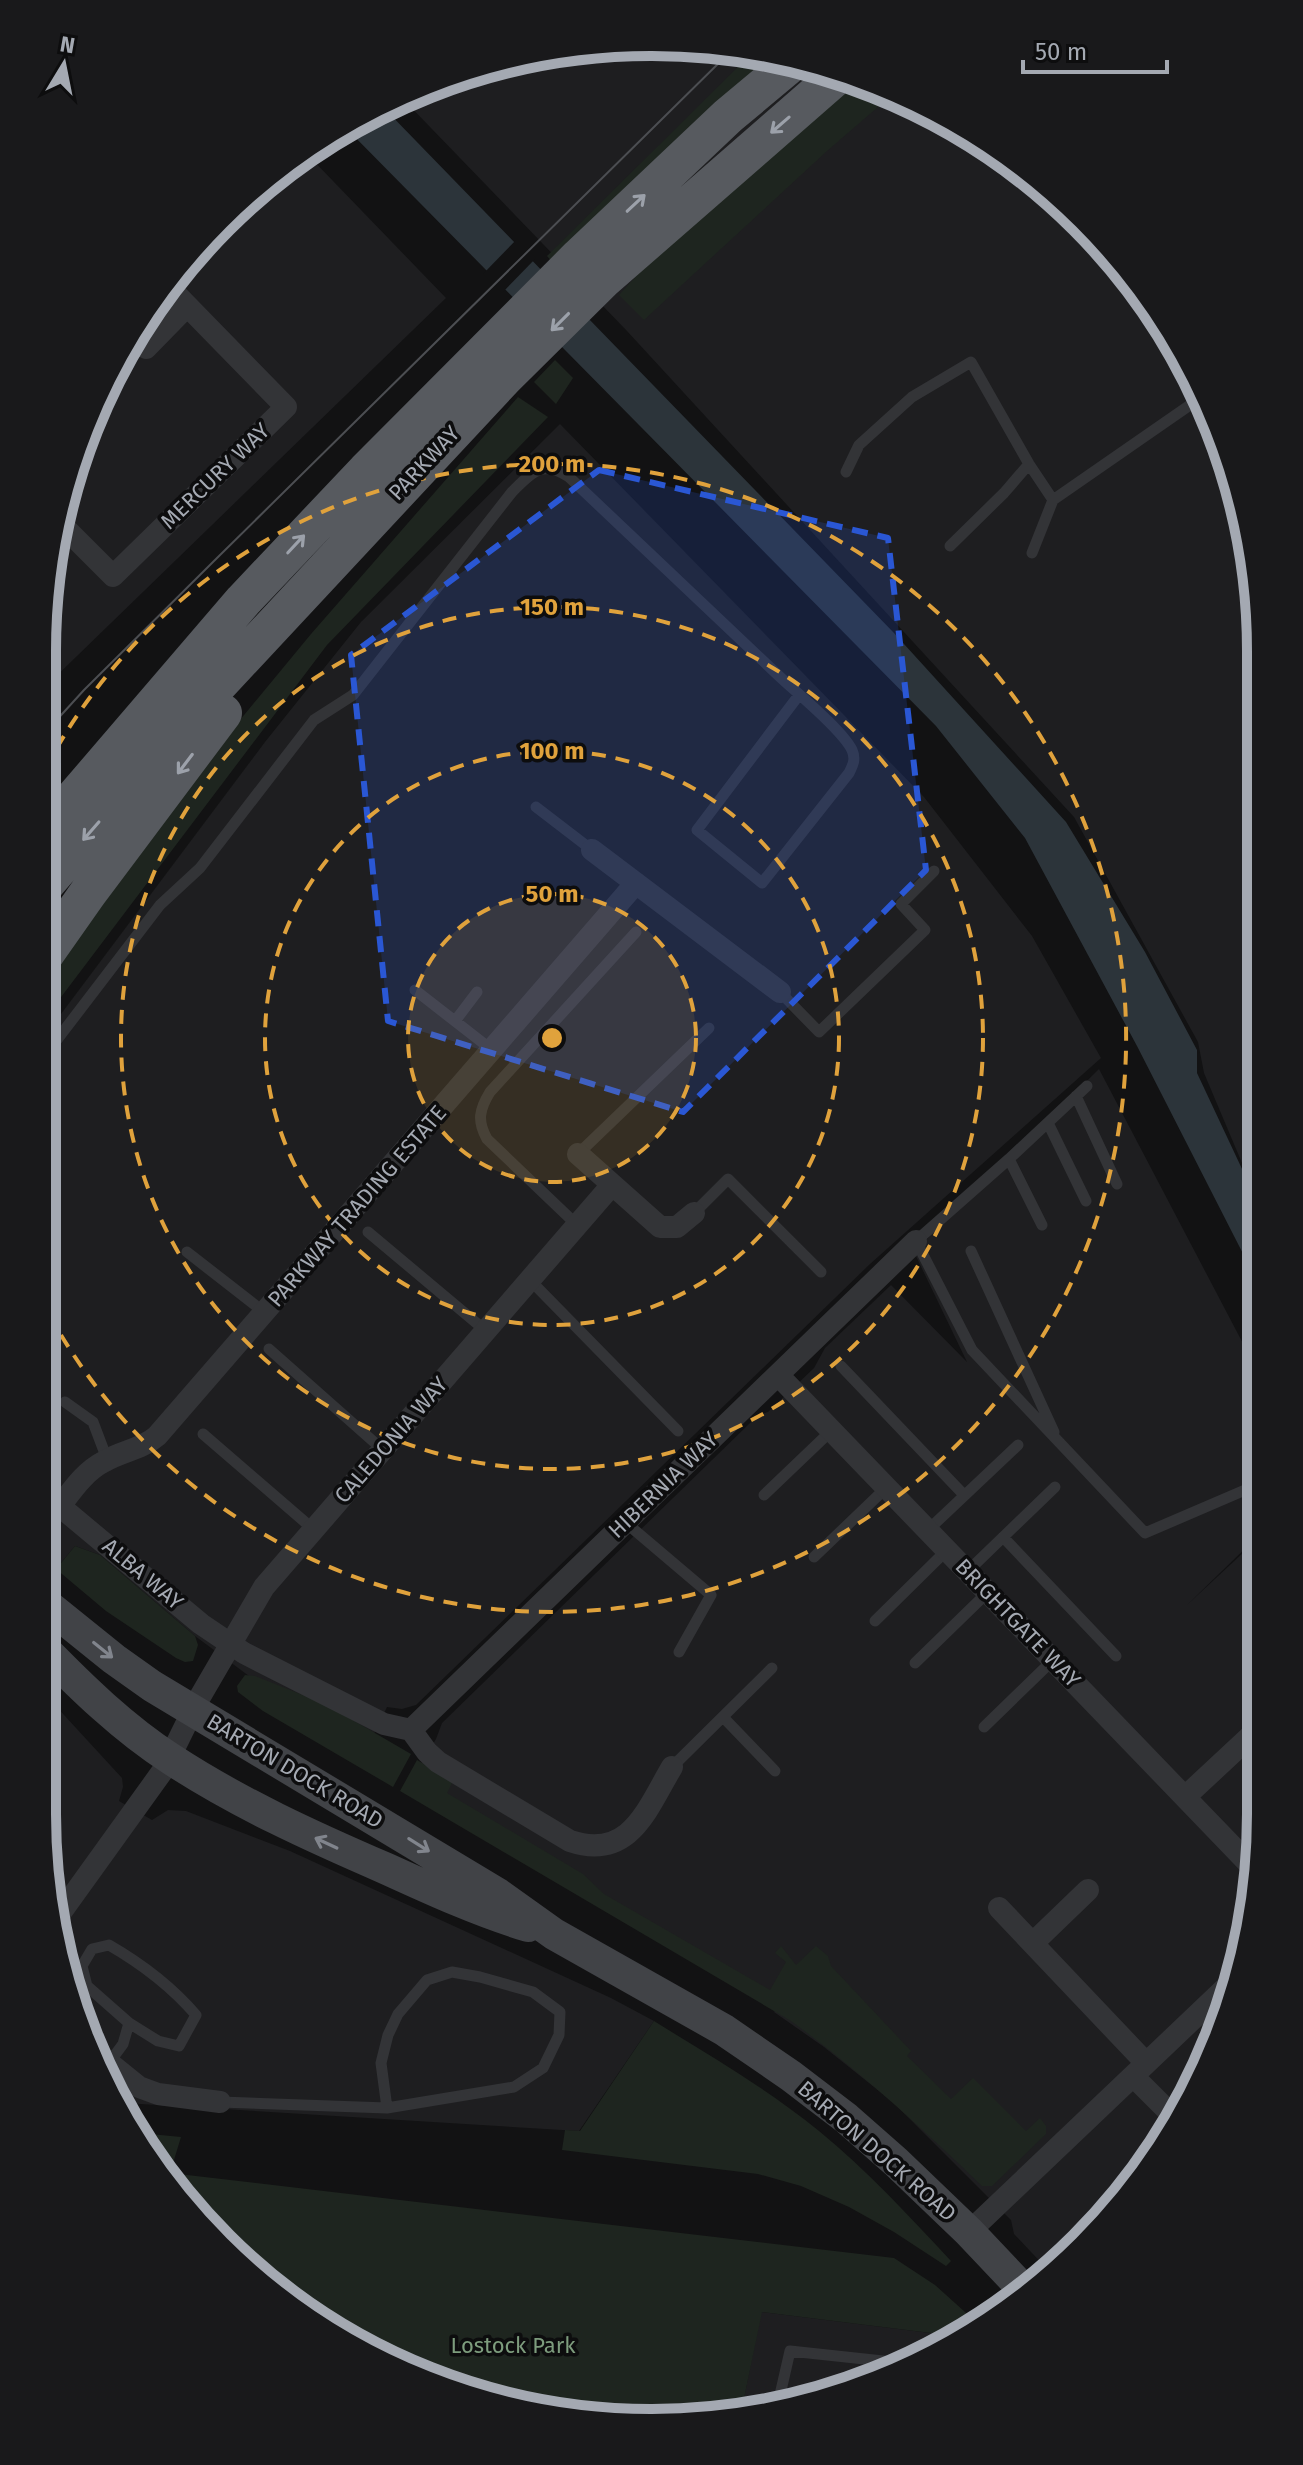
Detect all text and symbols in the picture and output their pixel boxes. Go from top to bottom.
north arrow [24,24,104,104]
scale bar [1023,24,1167,74]
text: N [58,30,77,59]
text: 50 m [1035,38,1087,66]
one-way arrow [771,116,791,134]
one-way arrow [626,194,645,213]
one-way arrow [550,313,570,332]
street label: MERCURY WAY [155,417,275,535]
street label: PARKWAY [383,420,465,506]
text: 200 m [519,450,585,478]
one-way arrow [287,535,305,555]
text: 150 m [520,593,584,621]
text: 100 m [519,737,585,765]
one-way arrow [177,752,193,774]
one-way arrow [82,820,100,841]
text: 50 m [526,880,578,908]
centre of rings [538,1024,566,1052]
street label: PARKWAY TRADING ESTATE [262,1100,452,1312]
street label: CALEDONIA WAY [329,1371,453,1509]
street label: HIBERNIA WAY [603,1426,723,1544]
street label: ALBA WAY [97,1532,189,1616]
street label: BRIGHTGATE WAY [950,1553,1086,1693]
one-way arrow [92,1641,112,1659]
street label: BARTON DOCK ROAD [202,1708,388,1834]
one-way arrow [314,1834,338,1849]
one-way arrow [407,1837,430,1853]
street label: BARTON DOCK ROAD [792,2075,962,2227]
park label: Lostock Park [451,2332,576,2359]

